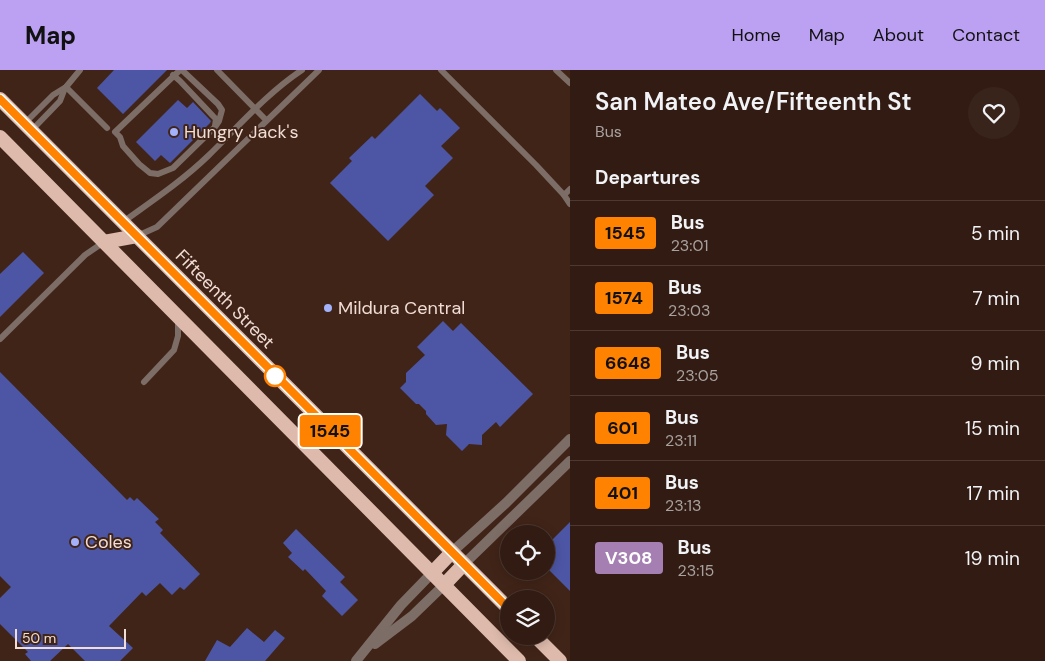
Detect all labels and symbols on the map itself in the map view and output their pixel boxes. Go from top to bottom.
place label: Hungry Jack's [184,120,298,144]
marker: Hungry Jack's [168,126,180,138]
street label: Fifteenth Street [170,244,280,354]
place label: Mildura Central [338,296,465,320]
marker: Mildura Central [322,302,334,314]
unlabelled marker [264,365,286,387]
line badge: 1545 [295,415,365,447]
place label: Coles [85,530,132,554]
marker: Coles [69,536,81,548]
scale bar [15,626,126,649]

